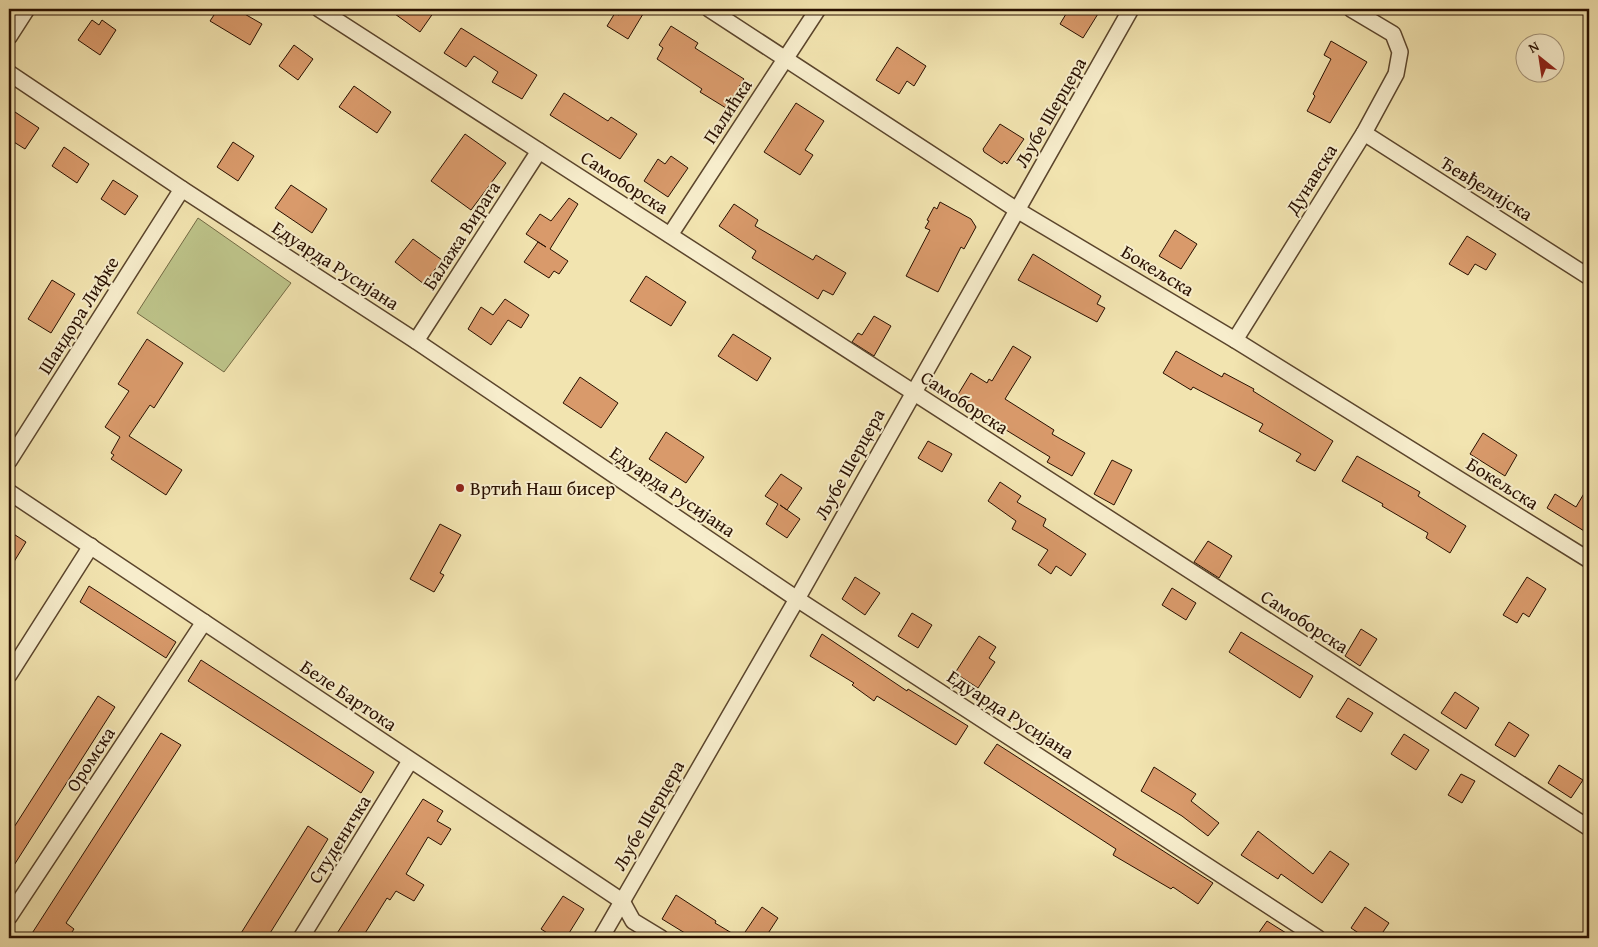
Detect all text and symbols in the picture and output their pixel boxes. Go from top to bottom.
north arrow [1516,32,1566,82]
text: N [1524,35,1543,58]
street label: Љубе Шерцера [1007,52,1093,172]
street label: Палићка [695,73,759,149]
street label: Дунавска [1278,138,1344,221]
street label: Самоборска [576,143,674,221]
street label: Ђевђелијска [1435,148,1539,228]
street label: Балажа Вирага [415,175,507,295]
street label: Едуарда Русијана [267,213,405,317]
street label: Бокељска [1116,237,1200,303]
street label: Шандора Лифке [31,251,126,379]
street label: Самоборска [916,363,1014,441]
street label: Љубе Шерцера [807,403,891,525]
street label: Едуарда Русијана [605,438,741,544]
street label: Бокељска [1461,450,1545,516]
place label: Вртић Наш бисер [470,474,615,502]
marker: Вртић Наш бисер [454,482,466,494]
street label: Самоборска [1256,582,1354,660]
street label: Беле Бартока [295,652,403,738]
street label: Едуарда Русијана [942,662,1080,766]
street label: Оромска [59,721,121,797]
street label: Љубе Шерцера [605,755,691,875]
street label: Студеничка [301,789,377,889]

